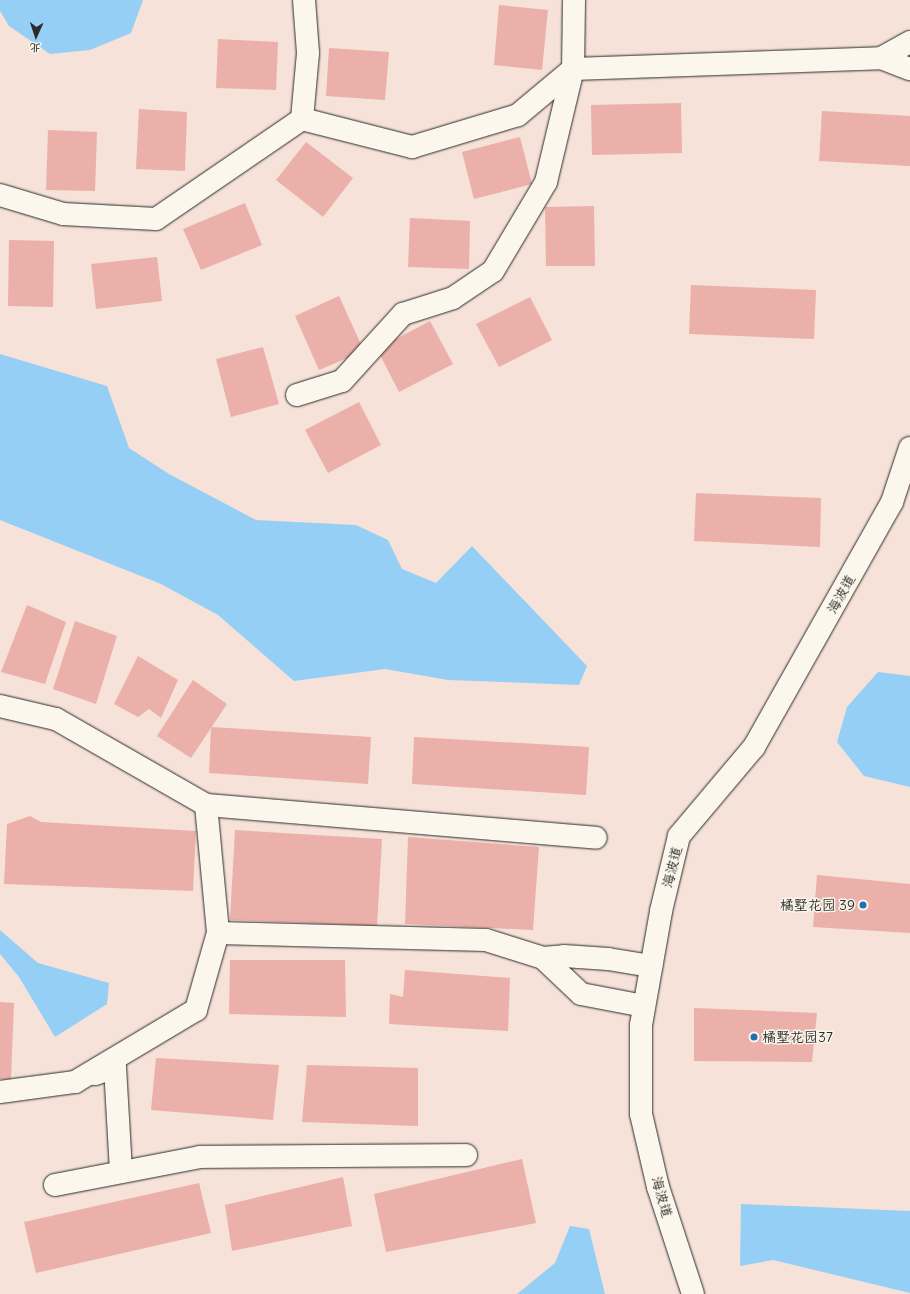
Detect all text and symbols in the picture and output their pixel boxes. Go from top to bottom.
north arrow [16,16,56,56]
text: 北 [30,41,41,55]
street label: 海波道 [823,572,859,616]
street label: 海波道 [659,845,685,889]
place label: 橘墅花园 39 [780,897,855,913]
marker: 橘墅花园 39 [858,900,868,910]
place label: 橘墅花园37 [762,1029,833,1045]
marker: 橘墅花园37 [749,1032,759,1042]
street label: 海波道 [648,1174,676,1220]

